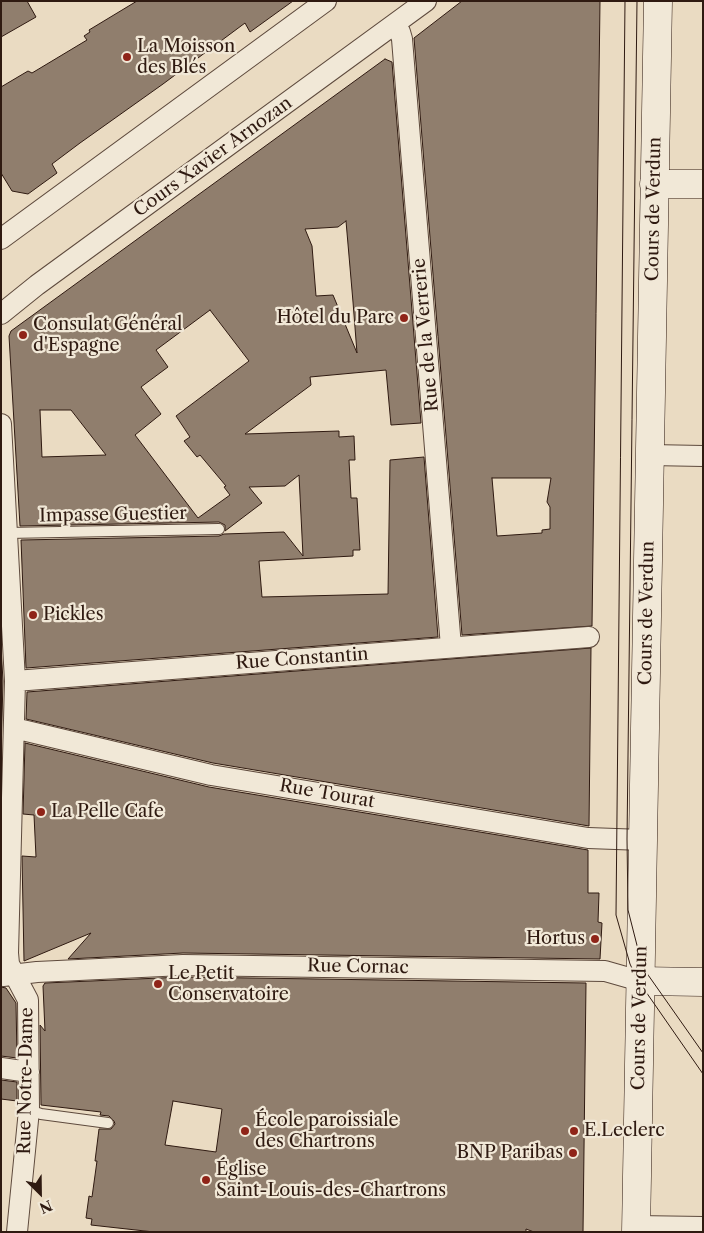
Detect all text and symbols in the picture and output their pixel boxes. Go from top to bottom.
place label: La Moisson des Blés [137,36,235,78]
marker: La Moisson des Blés [121,51,133,63]
street label: Cours Xavier Arnozan [130,92,296,222]
street label: Cours de Verdun [642,137,666,281]
street label: Rue de la Verrerie [409,257,443,413]
place label: Hôtel du Parc [277,307,394,329]
marker: Hôtel du Parc [398,312,410,324]
place label: Consulat Général d'Espagne [33,314,182,356]
marker: Consulat Général d'Espagne [17,329,29,341]
street label: Impasse Guestier [39,503,187,527]
street label: Cours de Verdun [635,541,659,685]
place label: Pickles [43,604,103,626]
marker: Pickles [27,609,39,621]
street label: Rue Constantin [235,644,369,674]
street label: Rue Tourat [278,775,376,813]
place label: La Pelle Cafe [51,801,164,823]
marker: La Pelle Cafe [35,806,47,818]
place label: Hortus [526,928,585,950]
marker: Hortus [589,933,601,945]
street label: Cours de Verdun [628,946,652,1090]
street label: Rue Cornac [307,955,409,979]
place label: Le Petit Conservatoire [168,963,289,1006]
marker: Le Petit Conservatoire [152,978,164,990]
street label: Rue Notre-Dame [14,1007,38,1155]
place label: École paroissiale des Chartrons [255,1110,399,1152]
place label: E.Leclerc [584,1120,665,1142]
marker: École paroissiale des Chartrons [239,1125,251,1137]
marker: E.Leclerc [568,1125,580,1137]
place label: BNP Paribas [457,1142,563,1164]
marker: BNP Paribas [567,1147,579,1159]
place label: Église Saint-Louis-des-Chartrons [216,1159,446,1202]
north arrow [15,1168,65,1218]
marker: Église Saint-Louis-des-Chartrons [200,1174,212,1186]
text: N [37,1196,55,1217]

